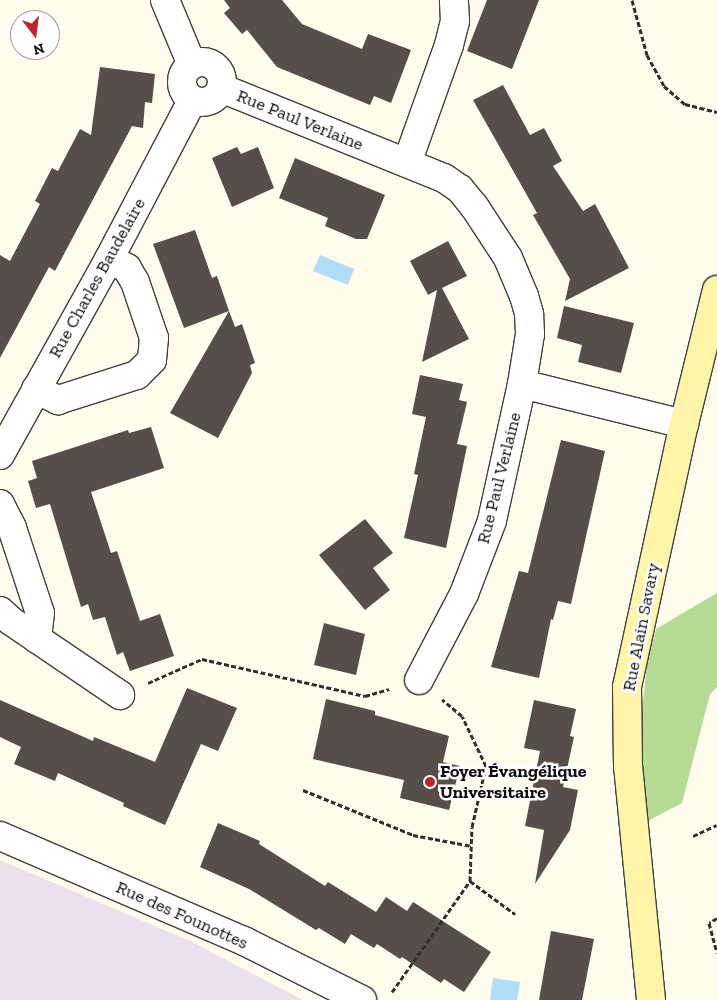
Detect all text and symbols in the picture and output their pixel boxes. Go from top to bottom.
north arrow [10,10,60,60]
text: N [31,39,46,59]
street label: Rue Paul Verlaine [233,85,367,155]
street label: Rue Charles Baudelaire [44,194,150,362]
street label: Rue Paul Verlaine [472,410,526,546]
street label: Rue Alain Savary [618,561,664,693]
place label: Foyer Évangélique Universitaire [440,761,587,804]
marker: Foyer Évangélique Universitaire [424,776,436,788]
street label: Rue des Founottes [113,876,251,954]

